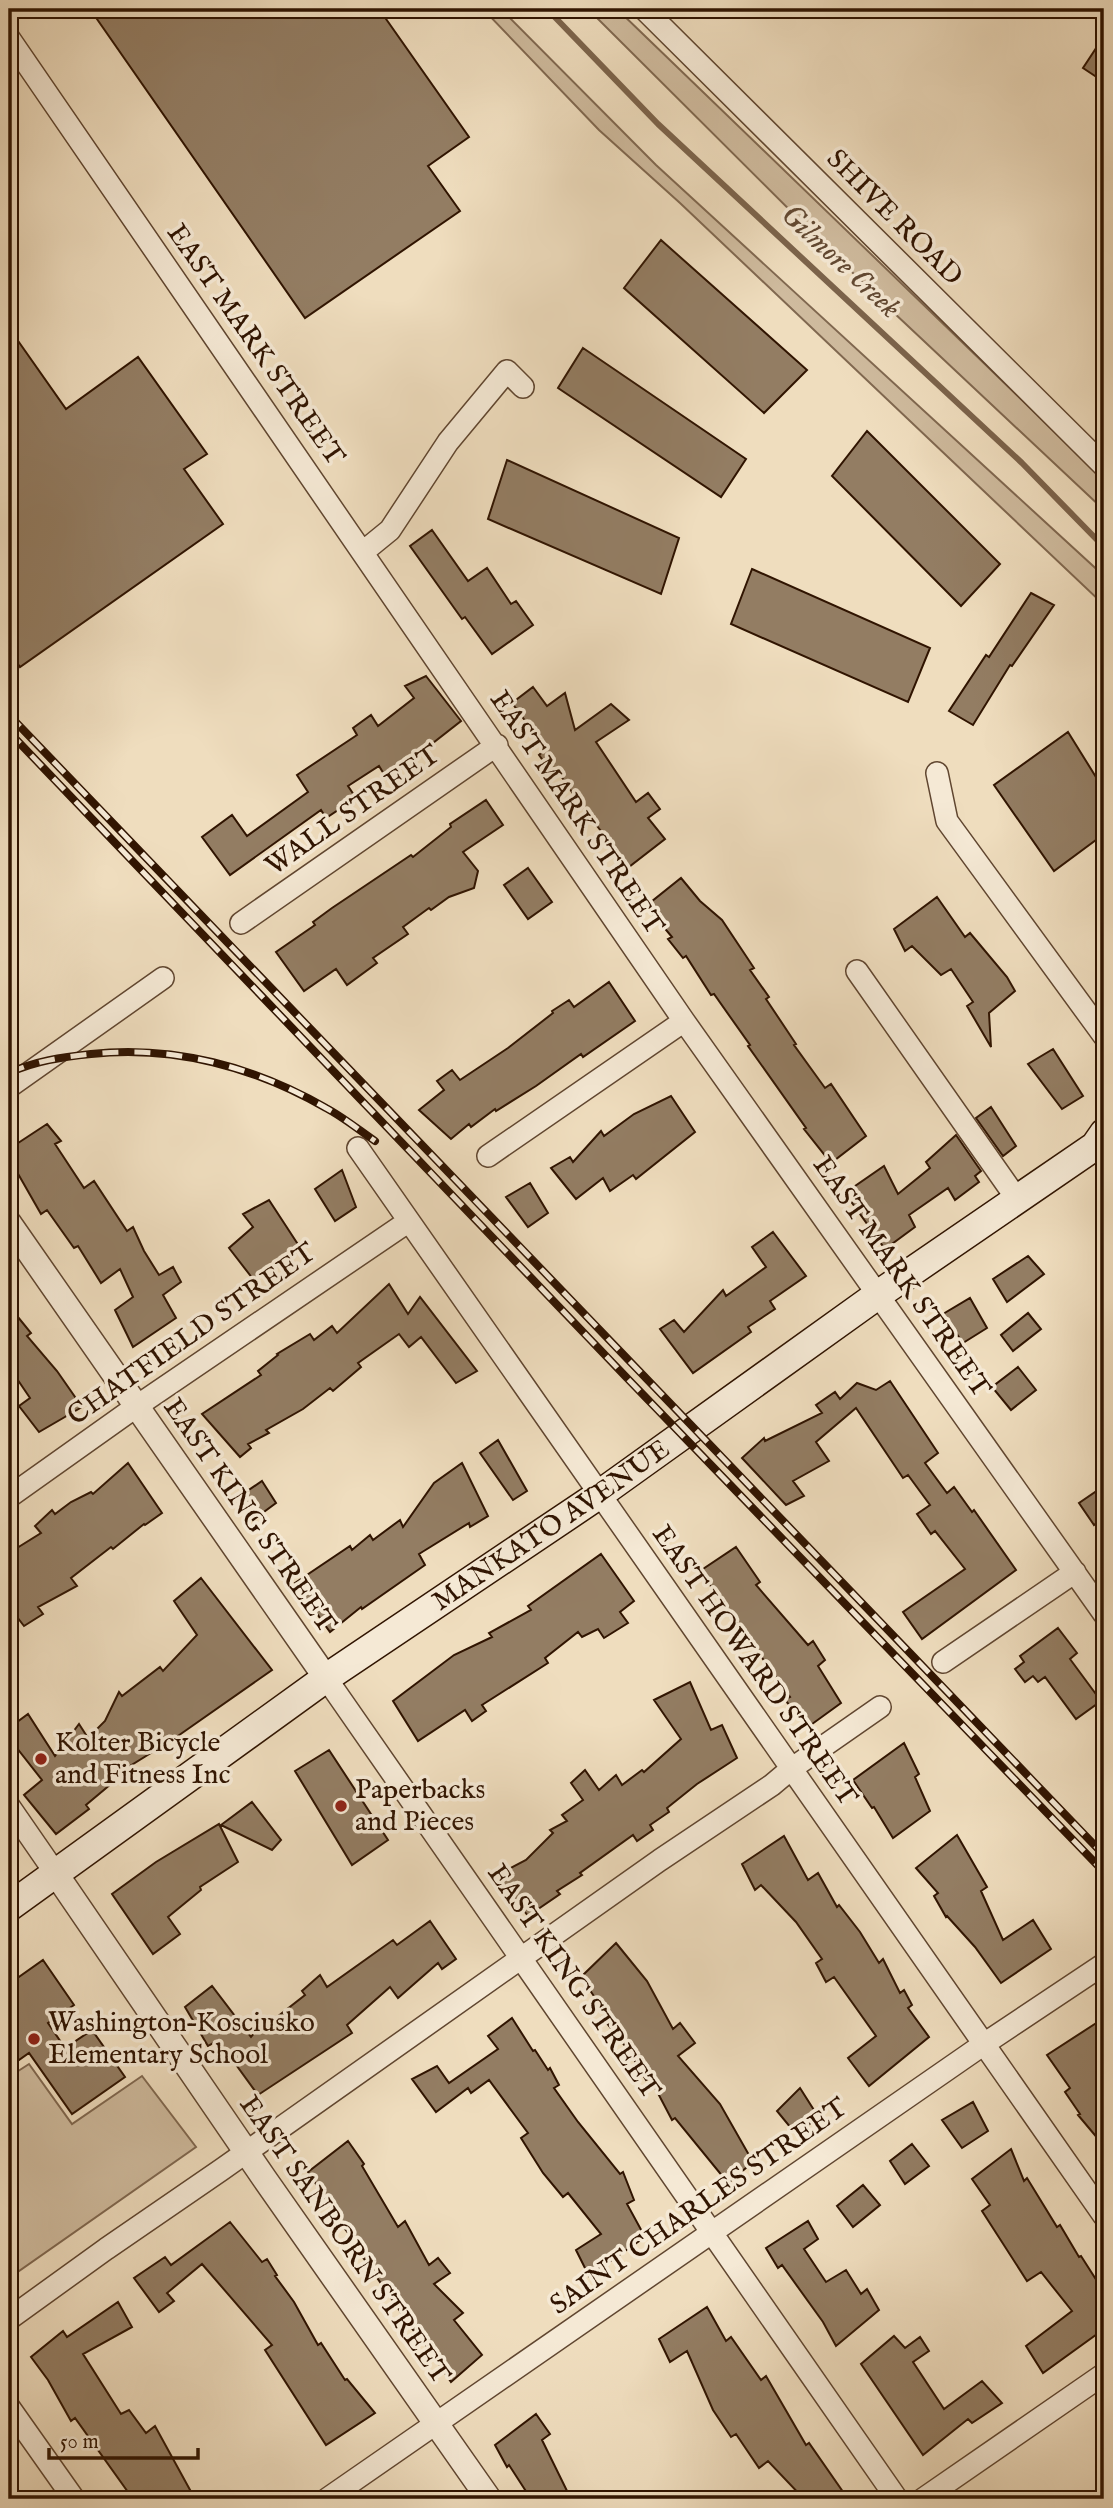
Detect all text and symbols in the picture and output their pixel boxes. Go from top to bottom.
street label: SHIVE ROAD [818,142,970,294]
water label: Gilmore Creek [772,197,908,327]
street label: EAST MARK STREET [158,217,352,473]
street label: EAST MARK STREET [481,684,671,942]
street label: WALL STREET [259,737,448,884]
street label: EAST MARK STREET [804,1149,998,1405]
street label: CHATFIELD STREET [61,1236,324,1434]
street label: EAST KING STREET [155,1392,344,1641]
street label: MANKATO AVENUE [426,1432,677,1619]
street label: EAST HOWARD STREET [644,1519,865,1814]
place label: Kolter Bicycle and Fitness Inc [55,1726,230,1793]
marker: Kolter Bicycle and Fitness Inc [33,1751,49,1767]
place label: Paperbacks and Pieces [355,1773,485,1840]
marker: Paperbacks and Pieces [333,1798,349,1814]
street label: EAST KING STREET [479,1858,668,2107]
place label: Washington–Kosciusko Elementary School [48,2006,315,2073]
marker: Washington–Kosciusko Elementary School [26,2031,42,2047]
street label: EAST SANBORN STREET [231,2089,458,2392]
street label: SAINT CHARLES STREET [544,2090,855,2323]
scale bar [49,2417,198,2461]
text: 50 m [60,2429,99,2456]

